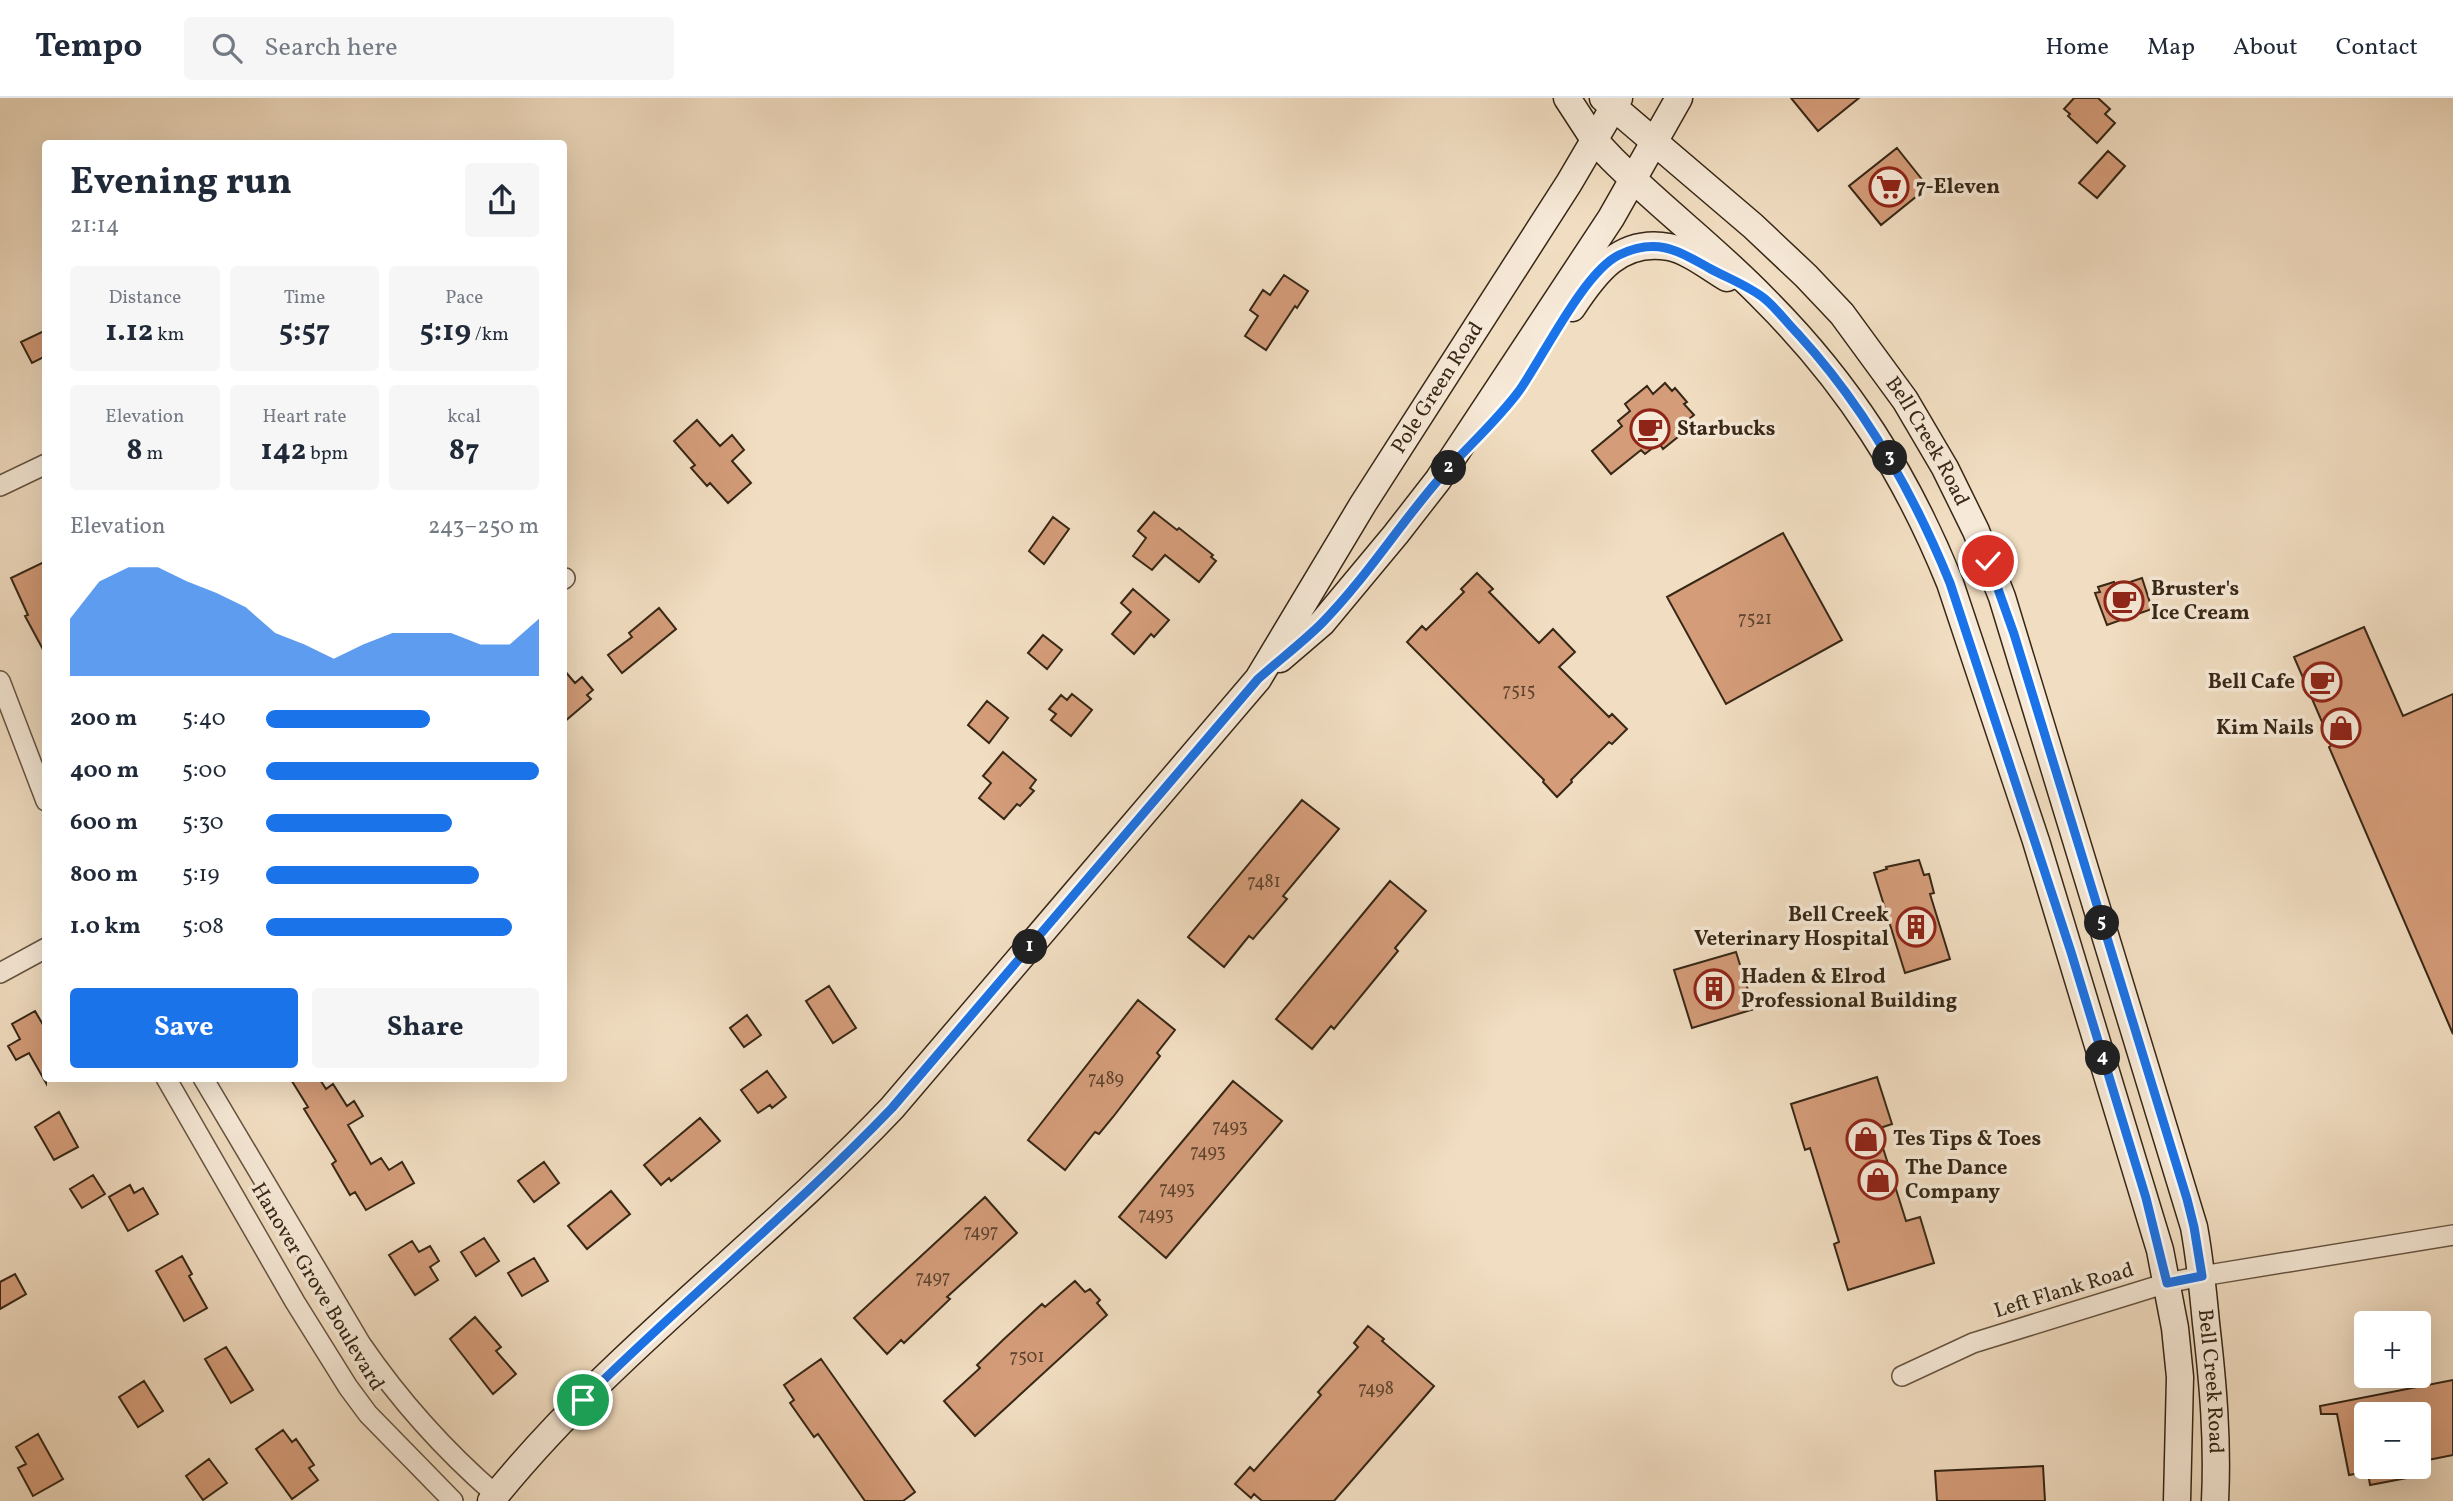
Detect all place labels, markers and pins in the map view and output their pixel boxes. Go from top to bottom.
supermarket icon: 7-Eleven [1868,166,1910,208]
place label: 7-Eleven [1916,173,2000,202]
cafe icon: Starbucks [1629,408,1671,450]
place label: Starbucks [1677,415,1775,444]
pin: 3 [1872,440,1908,476]
pin: 2 [1432,450,1466,486]
pin [1958,531,2018,591]
place label: Bruster's Ice Cream [2151,575,2250,628]
cafe icon: Bruster's Ice Cream [2103,580,2145,622]
cafe icon: Bell Cafe [2301,661,2343,703]
place label: Bell Cafe [2208,668,2295,697]
shop icon: Kim Nails [2320,707,2362,749]
place label: Kim Nails [2216,714,2314,743]
place label: Bell Creek Veterinary Hospital [1694,901,1889,954]
building icon: Bell Creek Veterinary Hospital [1895,906,1937,948]
pin: 5 [2084,906,2120,940]
pin: 1 [1012,930,1048,964]
place label: Haden & Elrod Professional Building [1741,963,1957,1016]
building icon: Haden & Elrod Professional Building [1693,968,1735,1010]
pin: 4 [2086,1040,2120,1076]
shop icon: Tes Tips & Toes [1845,1118,1887,1160]
place label: Tes Tips & Toes [1893,1125,2041,1154]
place label: The Dance Company [1905,1154,2008,1207]
shop icon: The Dance Company [1857,1159,1899,1201]
pin [553,1370,613,1430]

